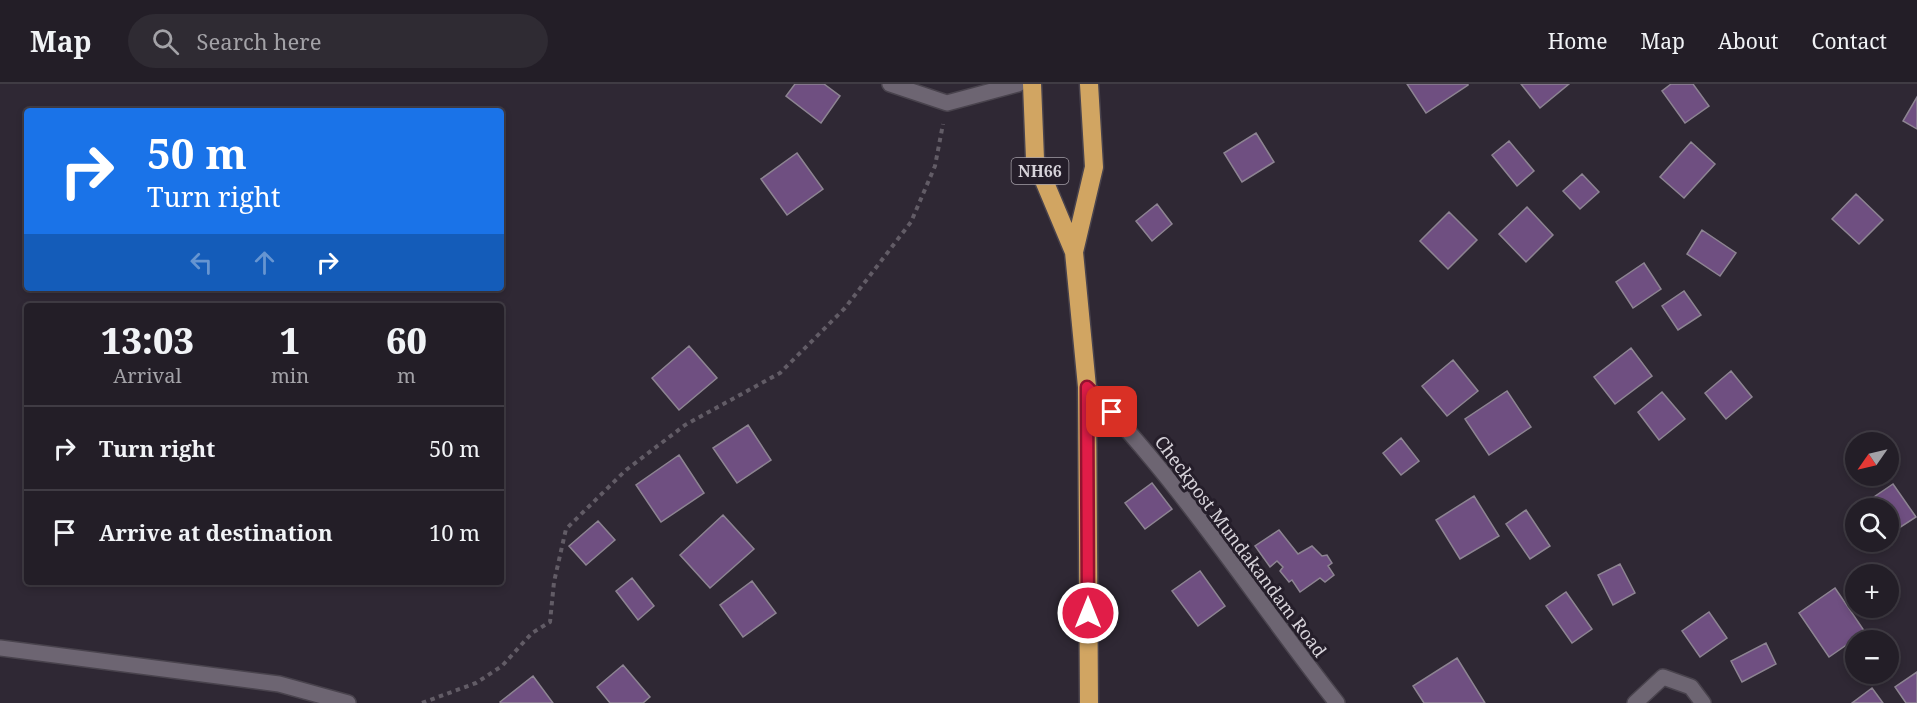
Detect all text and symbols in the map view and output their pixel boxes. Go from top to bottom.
search box [128,14,548,68]
text: Map [30,22,92,60]
icon: search [149,25,182,58]
text: Search here [197,26,321,56]
text: Home [1548,27,1608,55]
text: Map [1641,27,1685,55]
text: About [1718,27,1779,55]
text: Contact [1812,27,1887,55]
text: 50 m [147,124,247,181]
icon: right [48,132,126,210]
road number: NH66 [1012,158,1068,184]
text: Turn right [147,178,280,215]
icon: left [185,246,218,279]
icon: ahead [248,246,281,279]
icon: right [311,246,344,279]
text: 13:03 [101,316,194,365]
text: 1 [280,316,300,365]
text: 60 [386,316,427,365]
text: Arrival [113,362,182,389]
text: min [271,362,309,389]
text: m [397,362,416,389]
pin [1086,386,1137,437]
icon: arrive [1095,395,1128,428]
street label: Checkpost Mundakandam Road [1150,430,1332,662]
icon: right [48,432,81,465]
north arrow [1845,432,1899,486]
map controls [1845,432,1899,684]
text: Turn right [99,433,215,463]
text: 50 m [429,433,480,463]
button: search [1845,498,1899,552]
icon: arrive [48,516,81,549]
text: Arrive at destination [99,517,333,547]
text: 10 m [429,517,480,547]
button: + [1845,564,1899,618]
position arrow [1056,581,1120,645]
button: − [1845,630,1899,684]

